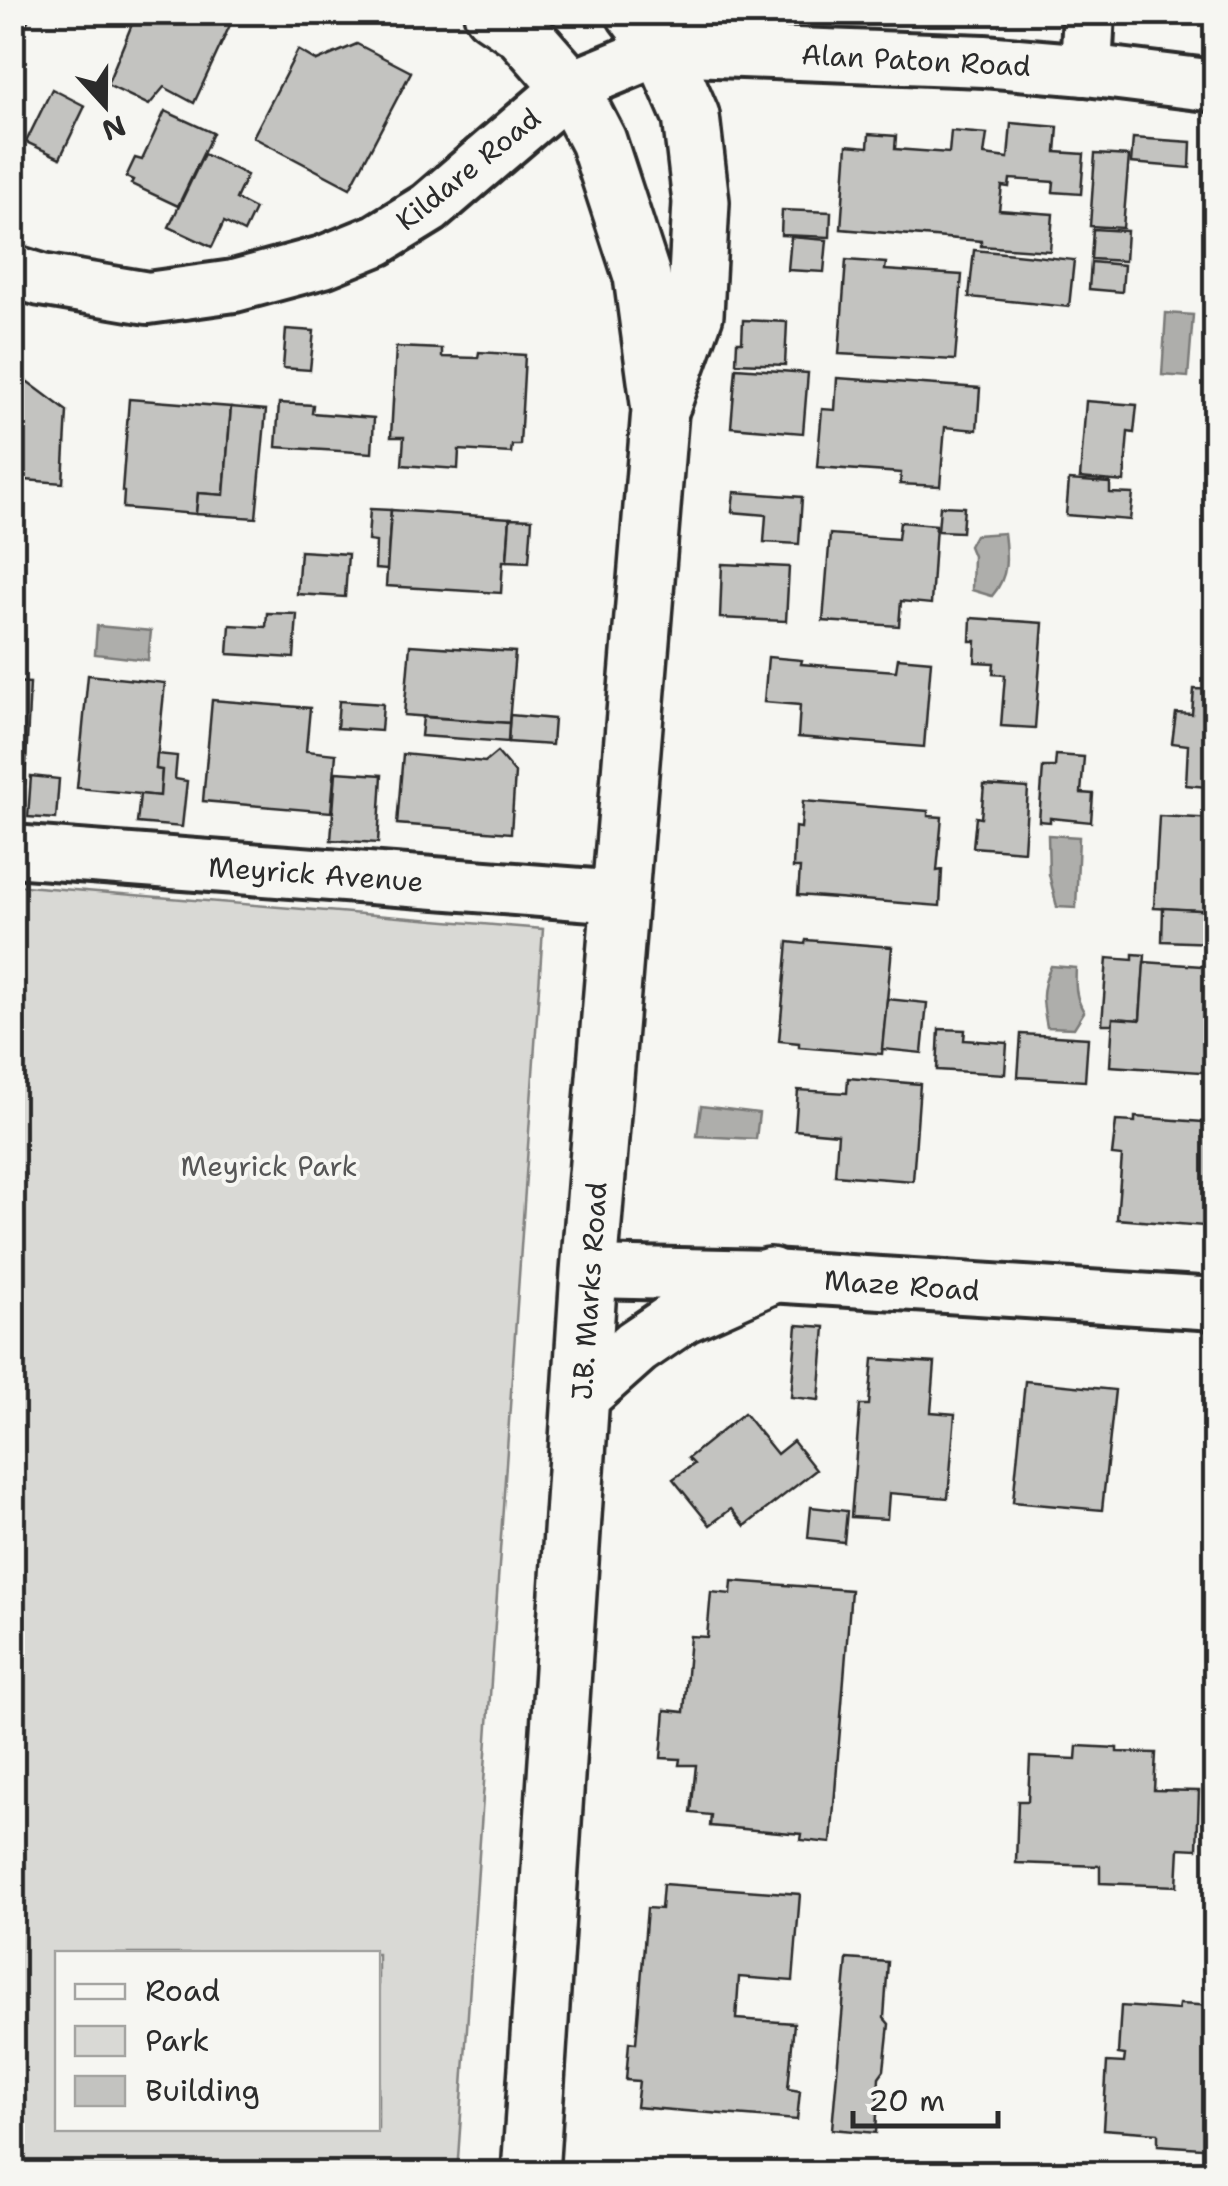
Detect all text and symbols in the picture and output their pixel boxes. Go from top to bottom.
street label: Alan Paton Road [800,35,1032,85]
north arrow [55,55,155,155]
street label: Kildare Road [388,99,548,239]
text: N [97,107,131,150]
street label: Meyrick Avenue [207,848,425,900]
park label: Meyrick Park [181,1147,357,1185]
street label: J.B. Marks Road [562,1181,616,1401]
street label: Maze Road [823,1261,981,1309]
legend [55,1951,380,2131]
text: Road [145,1970,220,2011]
text: Park [145,2020,209,2061]
scale bar [853,2066,998,2128]
text: Building [145,2070,260,2111]
text: 20 m [868,2080,945,2121]

